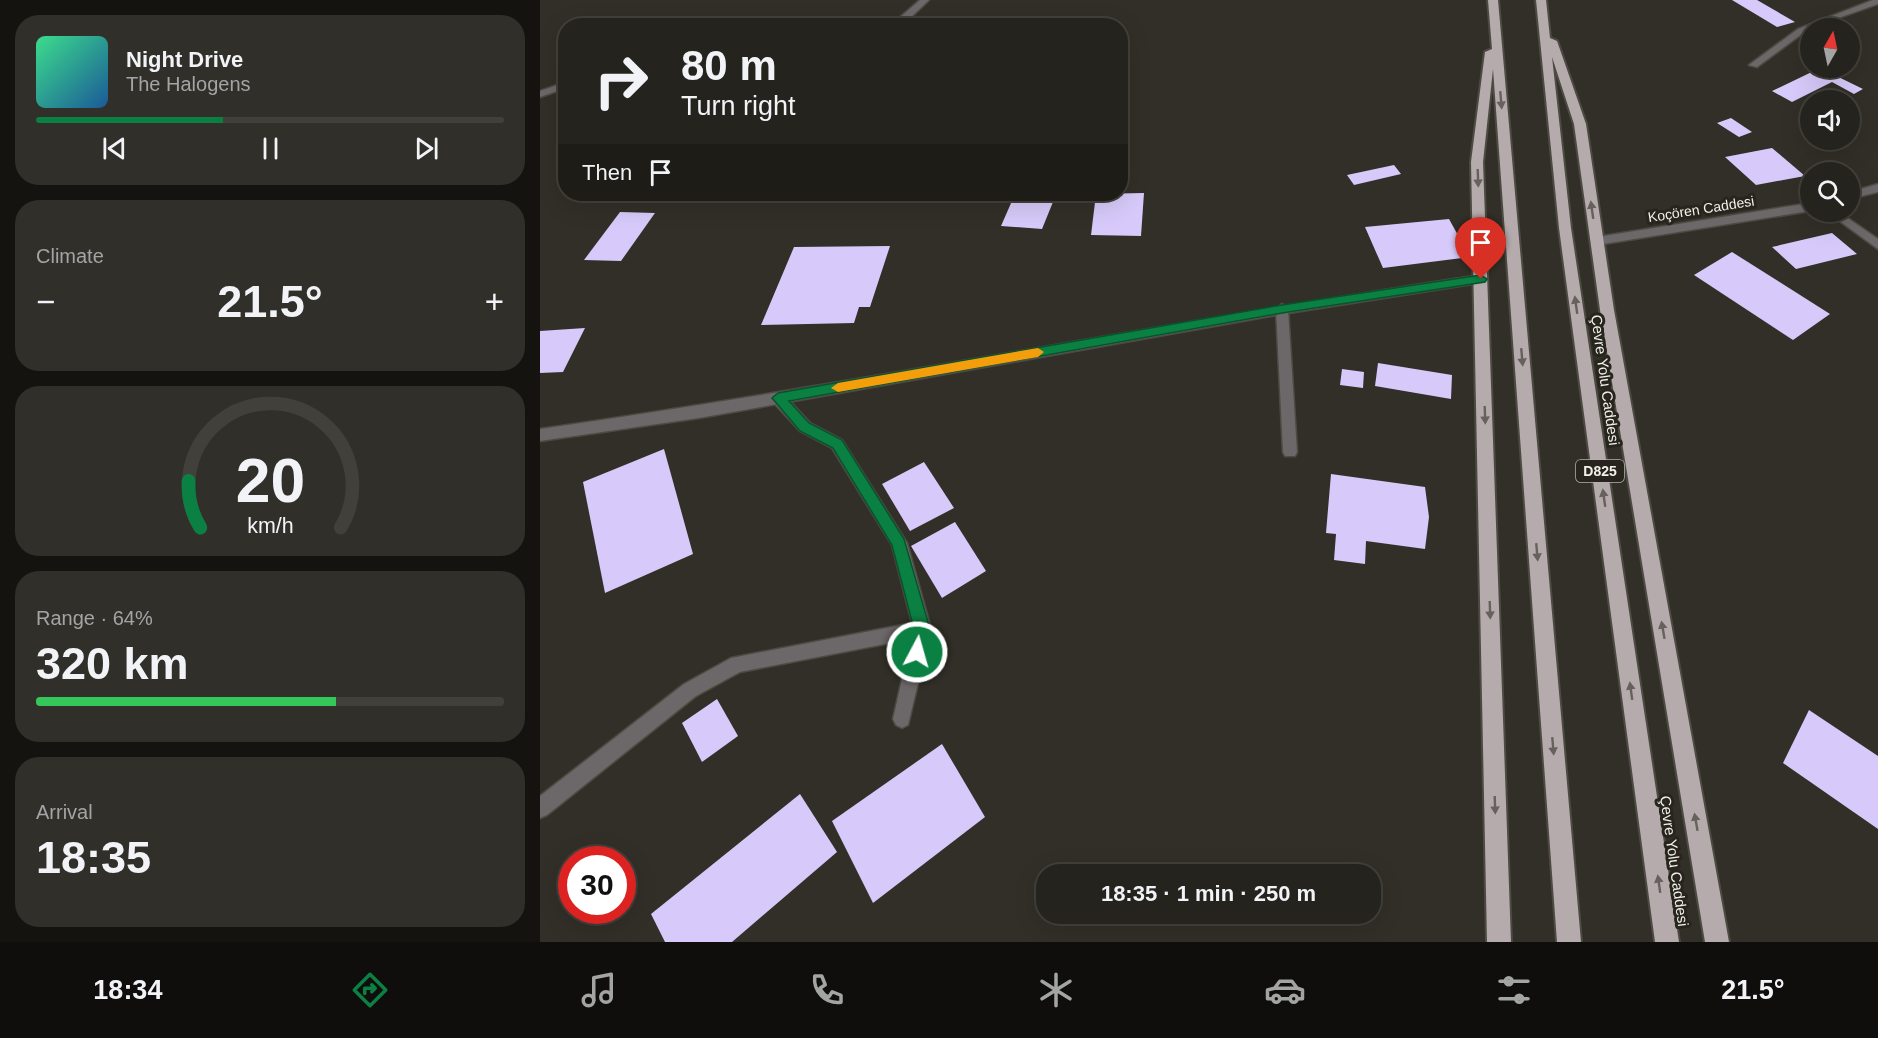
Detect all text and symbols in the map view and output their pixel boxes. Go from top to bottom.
north arrow [1800,18,1860,78]
map controls [1800,18,1860,222]
icon: right [582,42,660,120]
text: 80 m [681,42,777,89]
text: Night Drive [126,47,243,72]
text: The Halogens [126,73,251,95]
button: sound [1800,90,1860,150]
text: Turn right [681,91,796,121]
one-way arrow [1496,91,1506,110]
icon: previous [98,132,131,165]
icon: pause [254,132,287,165]
icon: next [410,132,443,165]
icon: arrive [644,156,677,189]
text: Then [582,160,632,185]
button: search [1800,162,1860,222]
one-way arrow [1473,169,1482,188]
street label: Koçören Caddesi [1647,193,1755,225]
one-way arrow [1588,200,1597,219]
pin [1455,217,1506,279]
icon: arrive [1464,226,1497,259]
text: Climate [36,245,104,267]
text: 21.5° [217,276,323,327]
text: − [36,283,55,320]
text: + [485,283,504,320]
one-way arrow [1572,295,1581,314]
street label: Çevre Yolu Caddesi [1588,314,1623,446]
one-way arrow [1517,348,1527,367]
one-way arrow [1480,406,1489,425]
text: 20 [235,446,305,515]
road number: D825 [1576,460,1624,482]
one-way arrow [1599,488,1608,507]
text: km/h [247,514,293,538]
one-way arrow [1532,542,1542,561]
one-way arrow [1485,601,1494,620]
text: Range · 64% [36,607,153,629]
position arrow [885,620,949,684]
one-way arrow [1658,621,1667,640]
text: 320 km [36,638,189,689]
one-way arrow [1627,681,1636,700]
one-way arrow [1548,737,1558,756]
street label: Çevre Yolu Caddesi [1657,795,1692,927]
one-way arrow [1490,796,1500,815]
text: Arrival [36,801,93,823]
one-way arrow [1691,813,1700,832]
text: 18:35 [36,832,151,883]
speed limit sign: 30 [558,846,636,924]
one-way arrow [1655,874,1664,893]
text: 18:35 · 1 min · 250 m [1101,881,1316,906]
icon: directions [349,969,391,1011]
icon: music [578,969,620,1011]
icon: phone [806,969,848,1011]
icon: climate [1035,969,1077,1011]
icon: car [1264,969,1306,1011]
icon: filters [1493,969,1535,1011]
text: 18:34 [93,975,162,1005]
text: 21.5° [1721,975,1785,1005]

